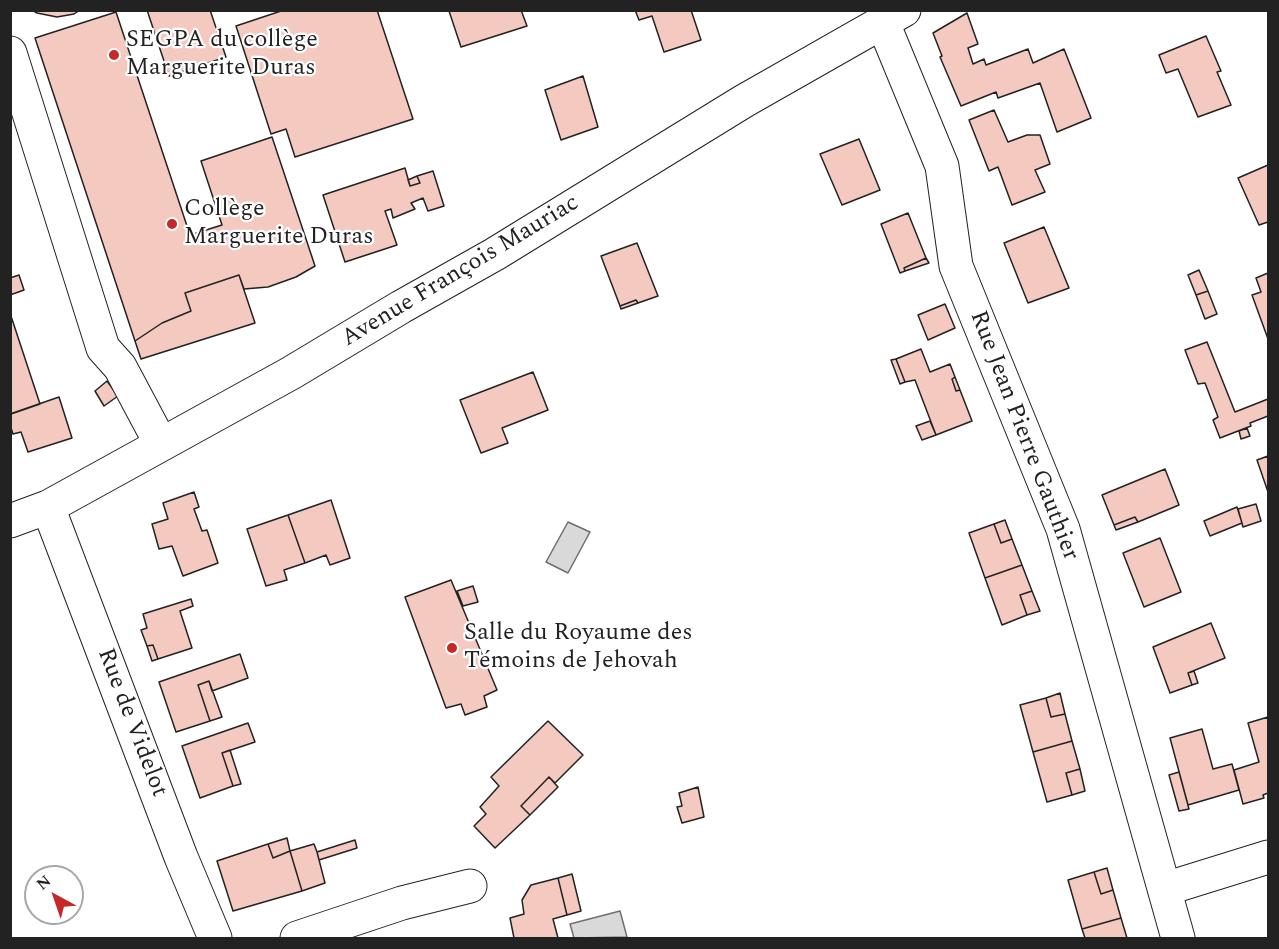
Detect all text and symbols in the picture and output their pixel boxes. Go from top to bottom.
place label: SEGPA du collège Marguerite Duras [126,27,318,83]
marker: SEGPA du collège Marguerite Duras [107,48,121,62]
street label: Avenue François Mauriac [337,190,585,354]
place label: Collège Marguerite Duras [184,196,374,252]
marker: Collège Marguerite Duras [165,217,179,231]
street label: Rue Jean Pierre Gauthier [962,307,1084,565]
place label: Salle du Royaume des Témoins de Jehovah [464,620,693,676]
marker: Salle du Royaume des Témoins de Jehovah [445,641,459,655]
street label: Rue de Videlot [89,645,173,801]
north arrow [24,865,84,925]
text: N [31,869,56,896]

